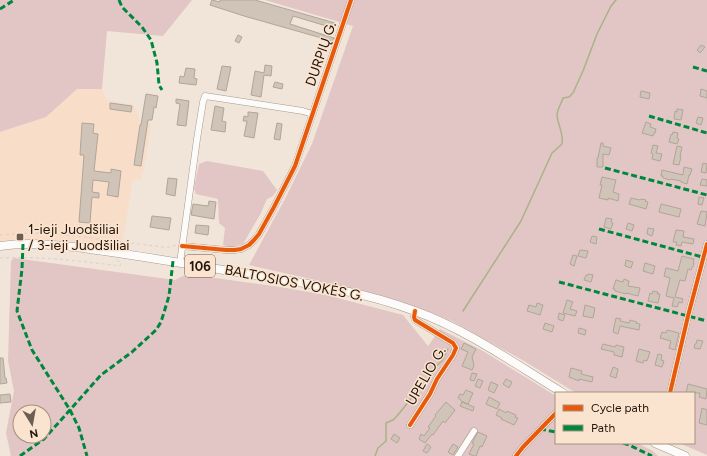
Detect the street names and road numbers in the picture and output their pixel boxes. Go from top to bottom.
street label: DURPIŲ G. [302,19,340,88]
road number: 106 [185,255,215,277]
street label: BALTOSIOS VOKĖS G. [223,261,365,305]
street label: UPELIO G. [402,343,450,409]

